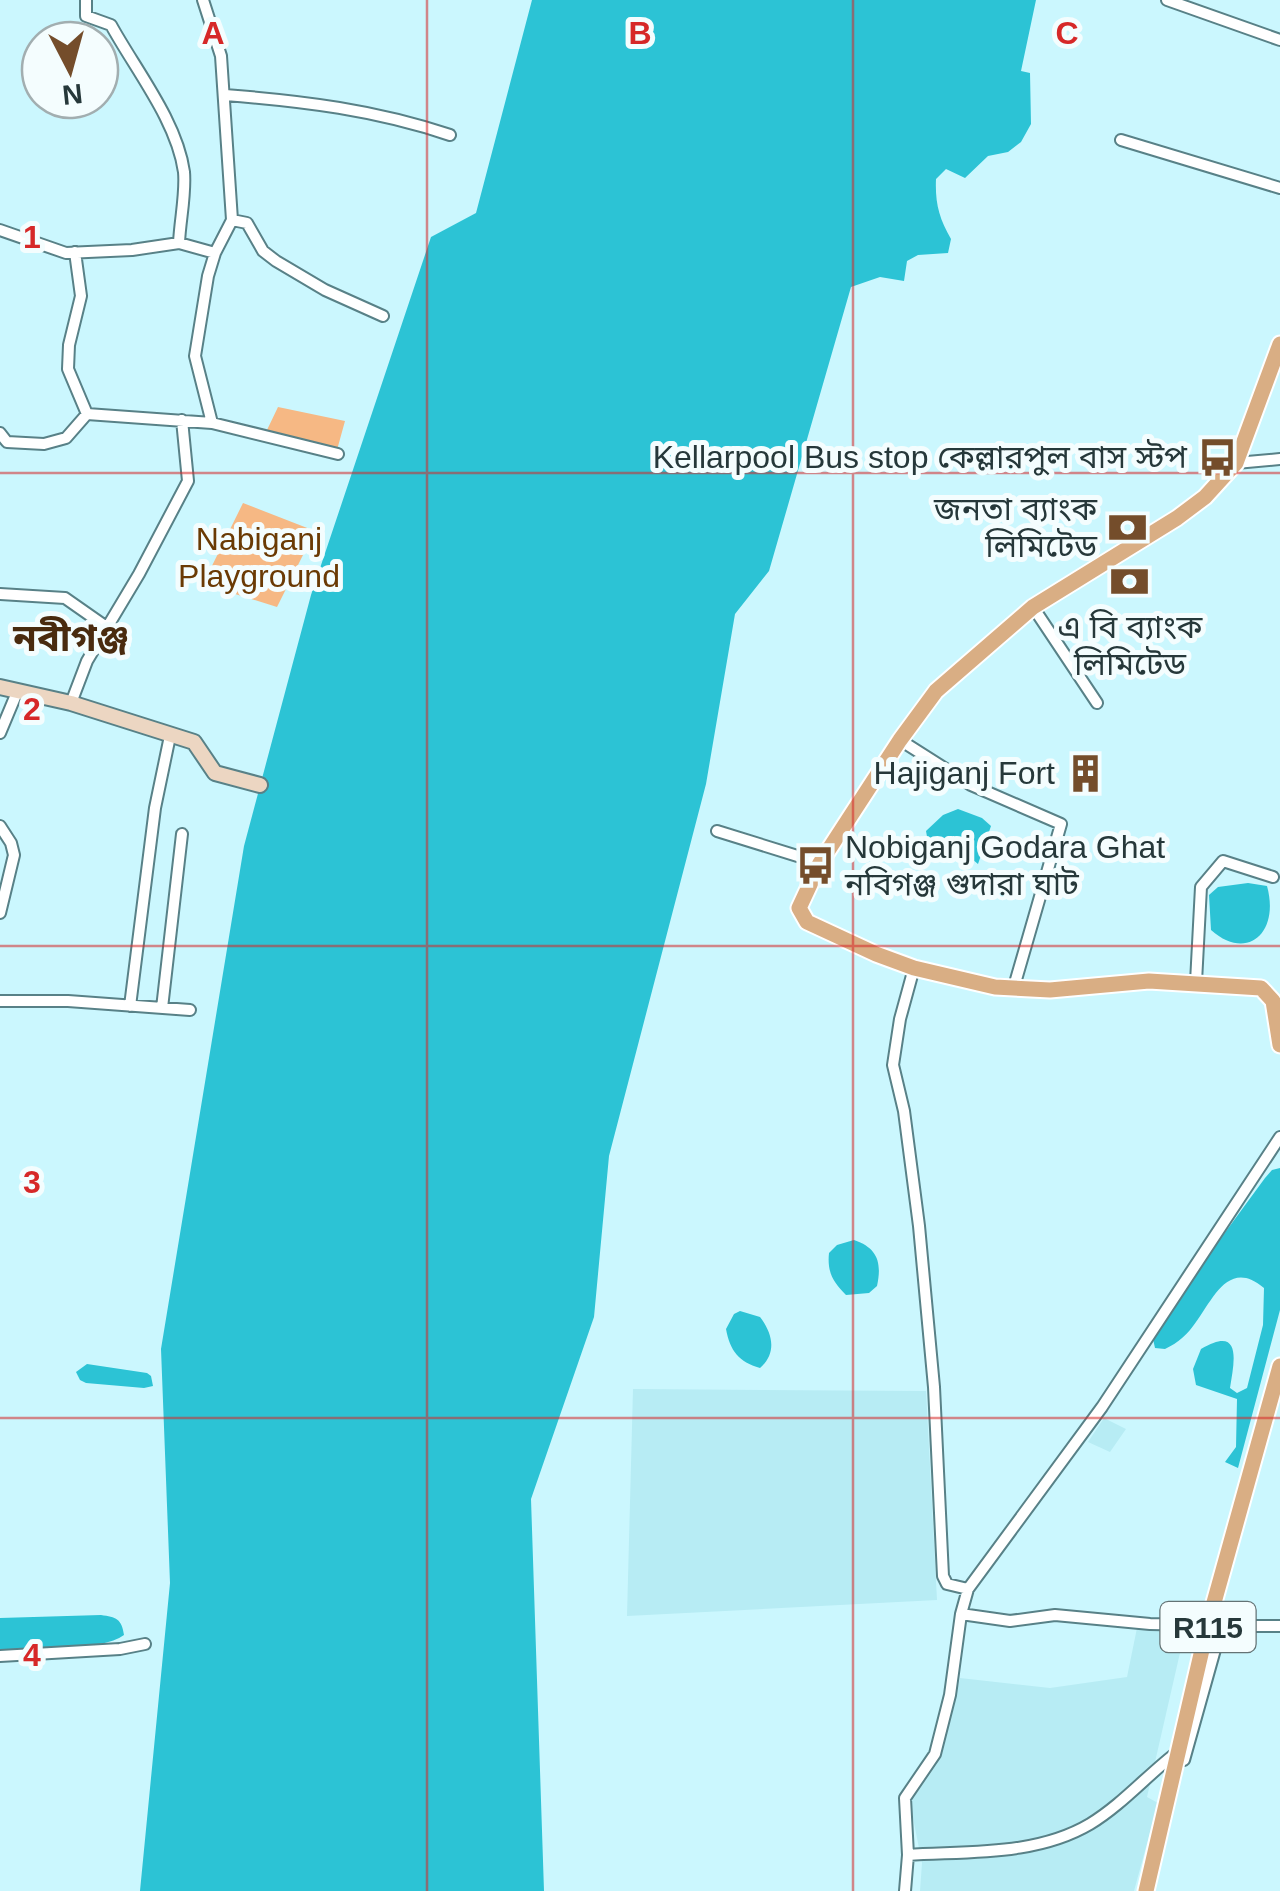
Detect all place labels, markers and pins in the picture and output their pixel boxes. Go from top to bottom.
bus stop icon: Kellarpool Bus stop কেল্লারপুল বাস স্টপ [1196,436,1238,478]
place label: Kellarpool Bus stop কেল্লারপুল বাস স্টপ [653,439,1188,476]
place label: জনতা ব্যাংক লিমিটেড [933,491,1098,564]
bank icon: জনতা ব্যাংক লিমিটেড [1106,506,1148,548]
bank icon: এ বি ব্যাংক লিমিটেড [1109,561,1151,603]
place label: এ বি ব্যাংক লিমিটেড [1058,609,1204,682]
building icon: Hajiganj Fort [1064,752,1106,794]
place label: Hajiganj Fort [874,755,1055,791]
place label: Nobiganj Godara Ghat নবিগঞ্জ গুদারা ঘাট [844,829,1165,902]
bus stop icon: Nobiganj Godara Ghat নবিগঞ্জ গুদারা ঘাট [794,844,836,886]

